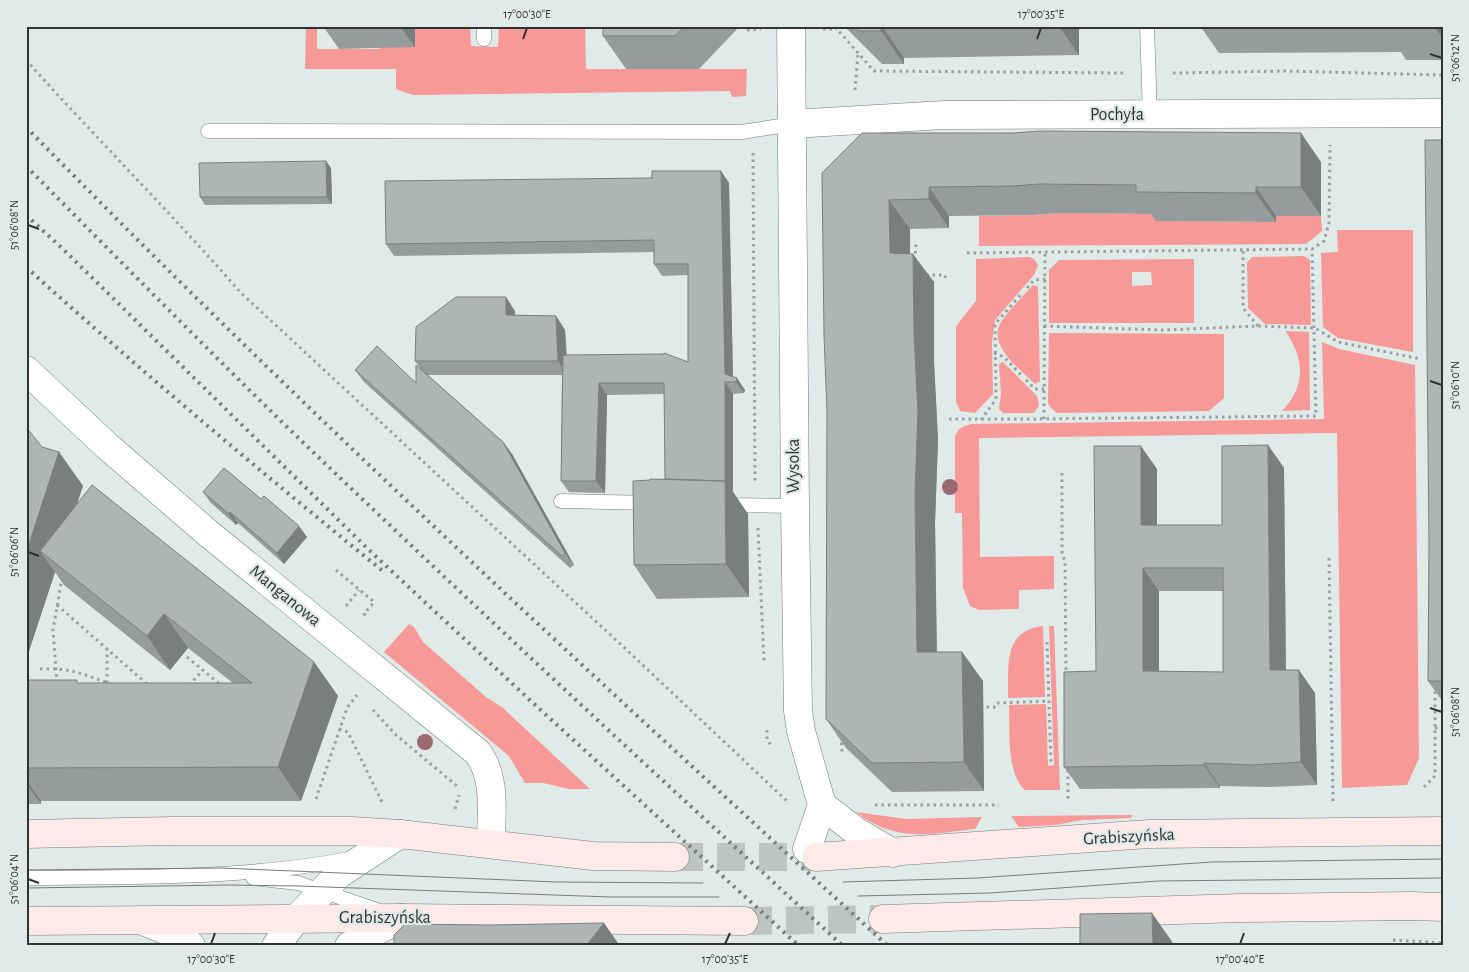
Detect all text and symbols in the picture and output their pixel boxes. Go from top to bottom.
text: 17°00'30"E [503,8,551,20]
text: 17°00'35"E [1018,8,1064,20]
text: 51°06'12"N [1449,34,1461,82]
street label: Pochyła [1090,106,1144,124]
text: 51°06'08"N [8,200,20,250]
text: 51°06'10"N [1449,361,1461,409]
street label: Wysoka [785,439,803,494]
text: 51°06'06"N [8,527,20,577]
street label: Manganowa [246,562,324,630]
text: 51°06'08"N [1449,687,1461,737]
street label: Grabiszyńska [1083,826,1175,848]
text: 51°06'04"N [8,854,20,904]
street label: Grabiszyńska [339,909,431,927]
text: 17°00'30"E [187,953,235,965]
text: 17°00'35"E [702,953,748,965]
text: 17°00'40"E [1216,953,1264,965]

